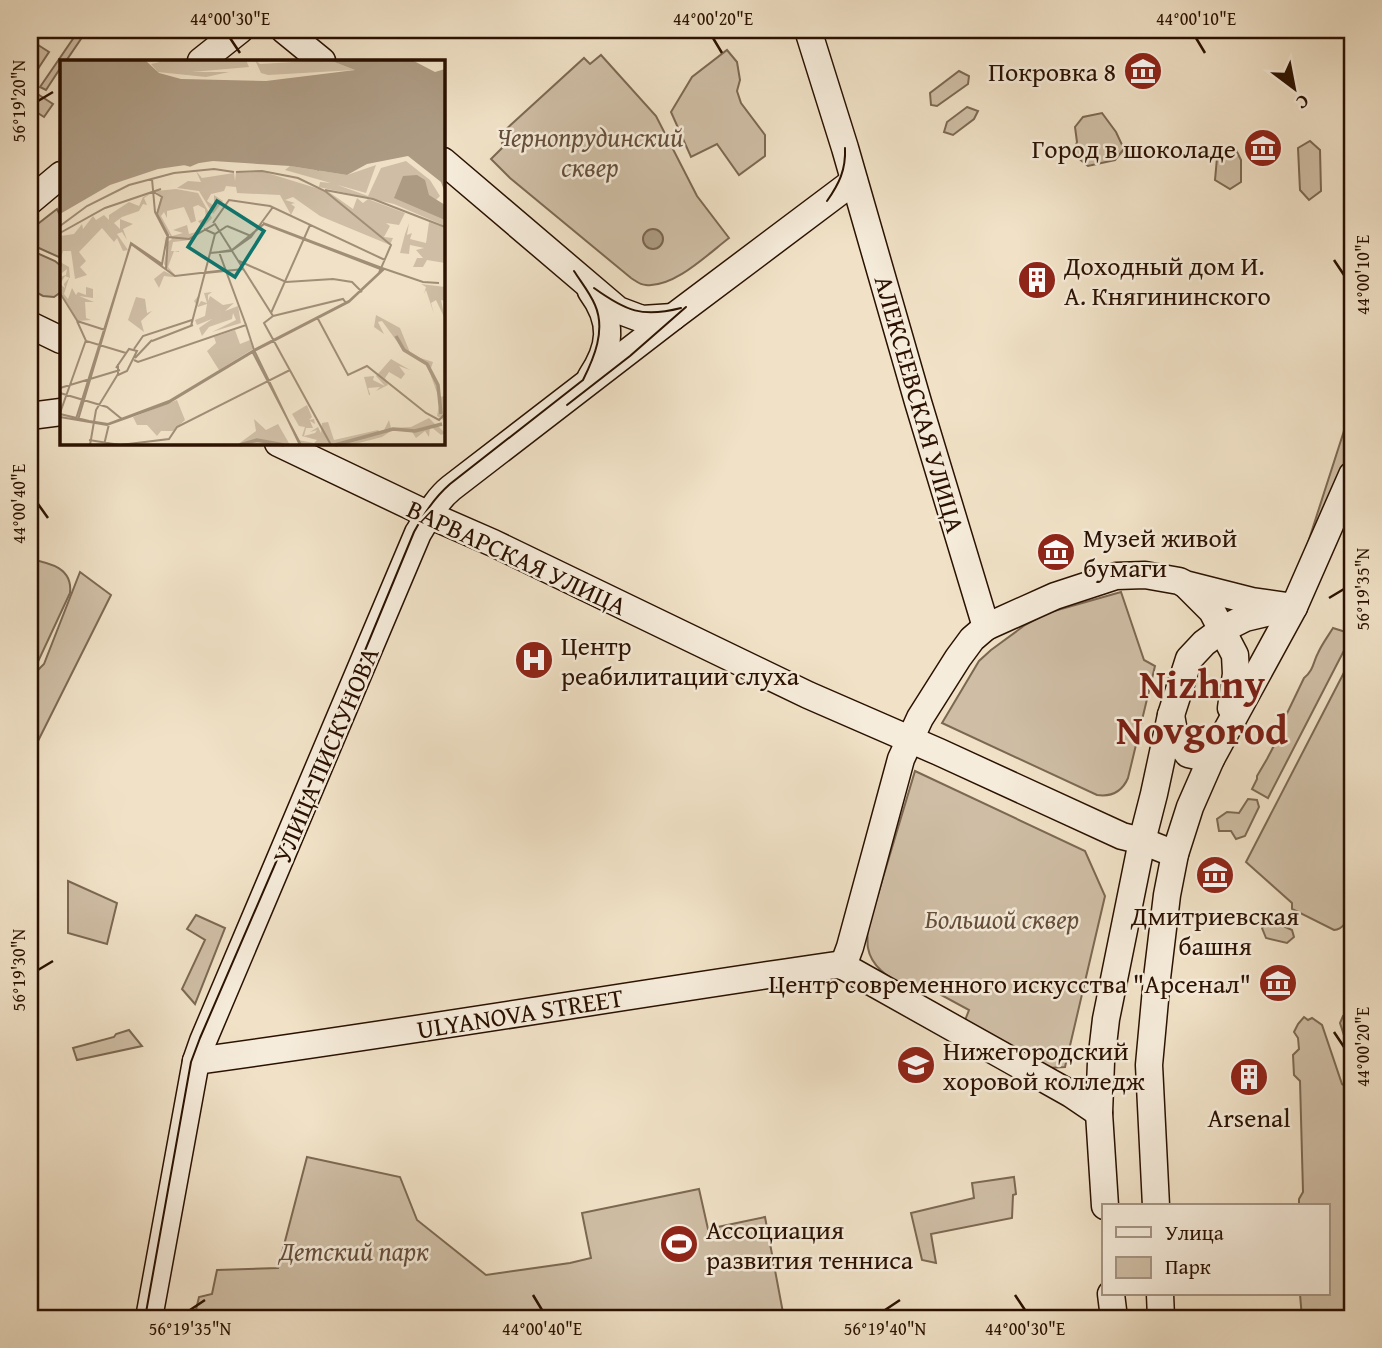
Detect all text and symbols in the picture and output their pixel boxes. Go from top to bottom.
text: 44°00'30"E [190,5,270,32]
text: 44°00'20"E [673,5,753,32]
text: 44°00'10"E [1156,5,1236,32]
museum icon: Покровка 8 [1122,50,1164,92]
place label: Покровка 8 [988,52,1116,91]
north arrow [1260,52,1330,122]
text: 56°19'20"N [5,59,32,142]
inset map [60,60,444,444]
text: С [1291,88,1315,117]
park label: Чернопрудинский сквер [497,117,683,186]
museum icon: Город в шоколаде [1242,127,1284,169]
place label: Город в шоколаде [1032,129,1236,168]
text: 44°00'10"E [1349,235,1376,315]
place label: Доходный дом И. А. Княгининского [1063,246,1271,315]
building icon: Доходный дом И. А. Княгининского [1016,259,1058,301]
street label: АЛЕКСЕЕВСКАЯ УЛИЦА [865,271,975,537]
text: 44°00'40"E [5,464,32,544]
street label: ВАРВАРСКАЯ УЛИЦА [401,489,633,625]
place label: Музей живой бумаги [1083,518,1237,587]
museum icon: Музей живой бумаги [1035,531,1077,573]
text: 56°19'35"N [1349,547,1376,630]
place label: Центр реабилитации слуха [561,626,800,695]
hospital icon: Центр реабилитации слуха [513,639,555,681]
street label: УЛИЦА ПИСКУНОВА [262,640,388,869]
district label: Nizhny Novgorod [1116,654,1288,759]
museum icon: Дмитриевская башня [1194,854,1236,896]
place label: Дмитриевская башня [1130,896,1299,965]
park label: Большой сквер [925,899,1079,938]
text: 56°19'30"N [5,928,32,1011]
museum icon: Центр современного искусства "Арсенал" [1257,962,1299,1004]
place label: Центр современного искусства "Арсенал" [768,964,1251,1003]
street label: ULYANOVA STREET [414,977,626,1049]
text: 44°00'20"E [1349,1007,1376,1087]
place label: Нижегородский хоровой колледж [943,1031,1145,1100]
school or university icon: Нижегородский хоровой колледж [895,1044,937,1086]
building icon: Arsenal [1228,1056,1270,1098]
place label: Arsenal [1207,1098,1291,1137]
legend [1102,1204,1330,1296]
place label: Ассоциация развития тенниса [706,1210,914,1279]
text: Улица [1165,1217,1224,1248]
sports icon: Ассоциация развития тенниса [658,1223,700,1265]
park label: Детский парк [277,1231,429,1270]
text: Парк [1165,1251,1211,1282]
text: 56°19'35"N [149,1315,232,1342]
text: 44°00'40"E [502,1315,582,1342]
text: 56°19'40"N [844,1315,927,1342]
text: 44°00'30"E [985,1315,1065,1342]

